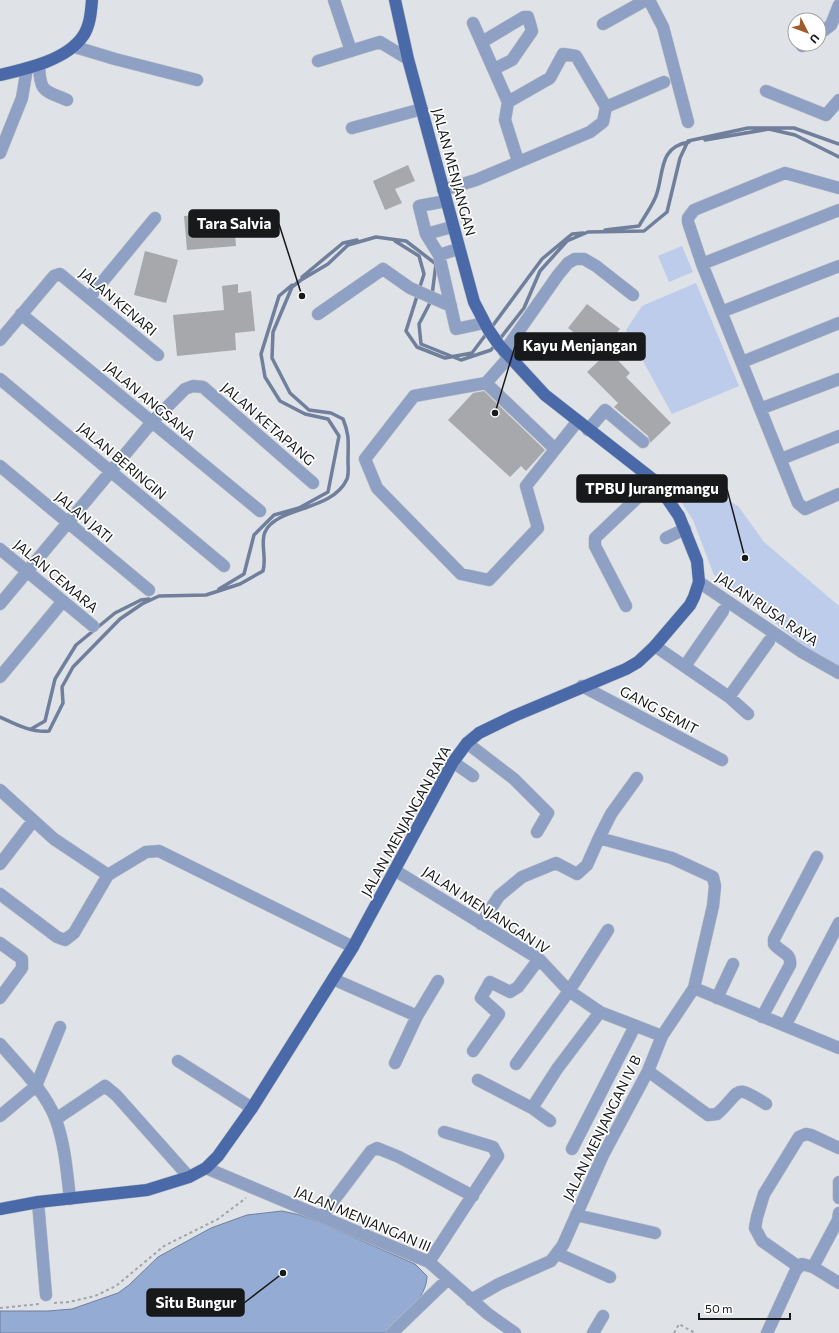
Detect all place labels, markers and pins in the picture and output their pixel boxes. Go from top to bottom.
callout: Tara Salvia [189,210,279,237]
callout: Kayu Menjangan [515,333,645,360]
callout: TPBU Jurangmangu [577,475,727,502]
callout: Situ Bungur [147,1289,244,1316]

